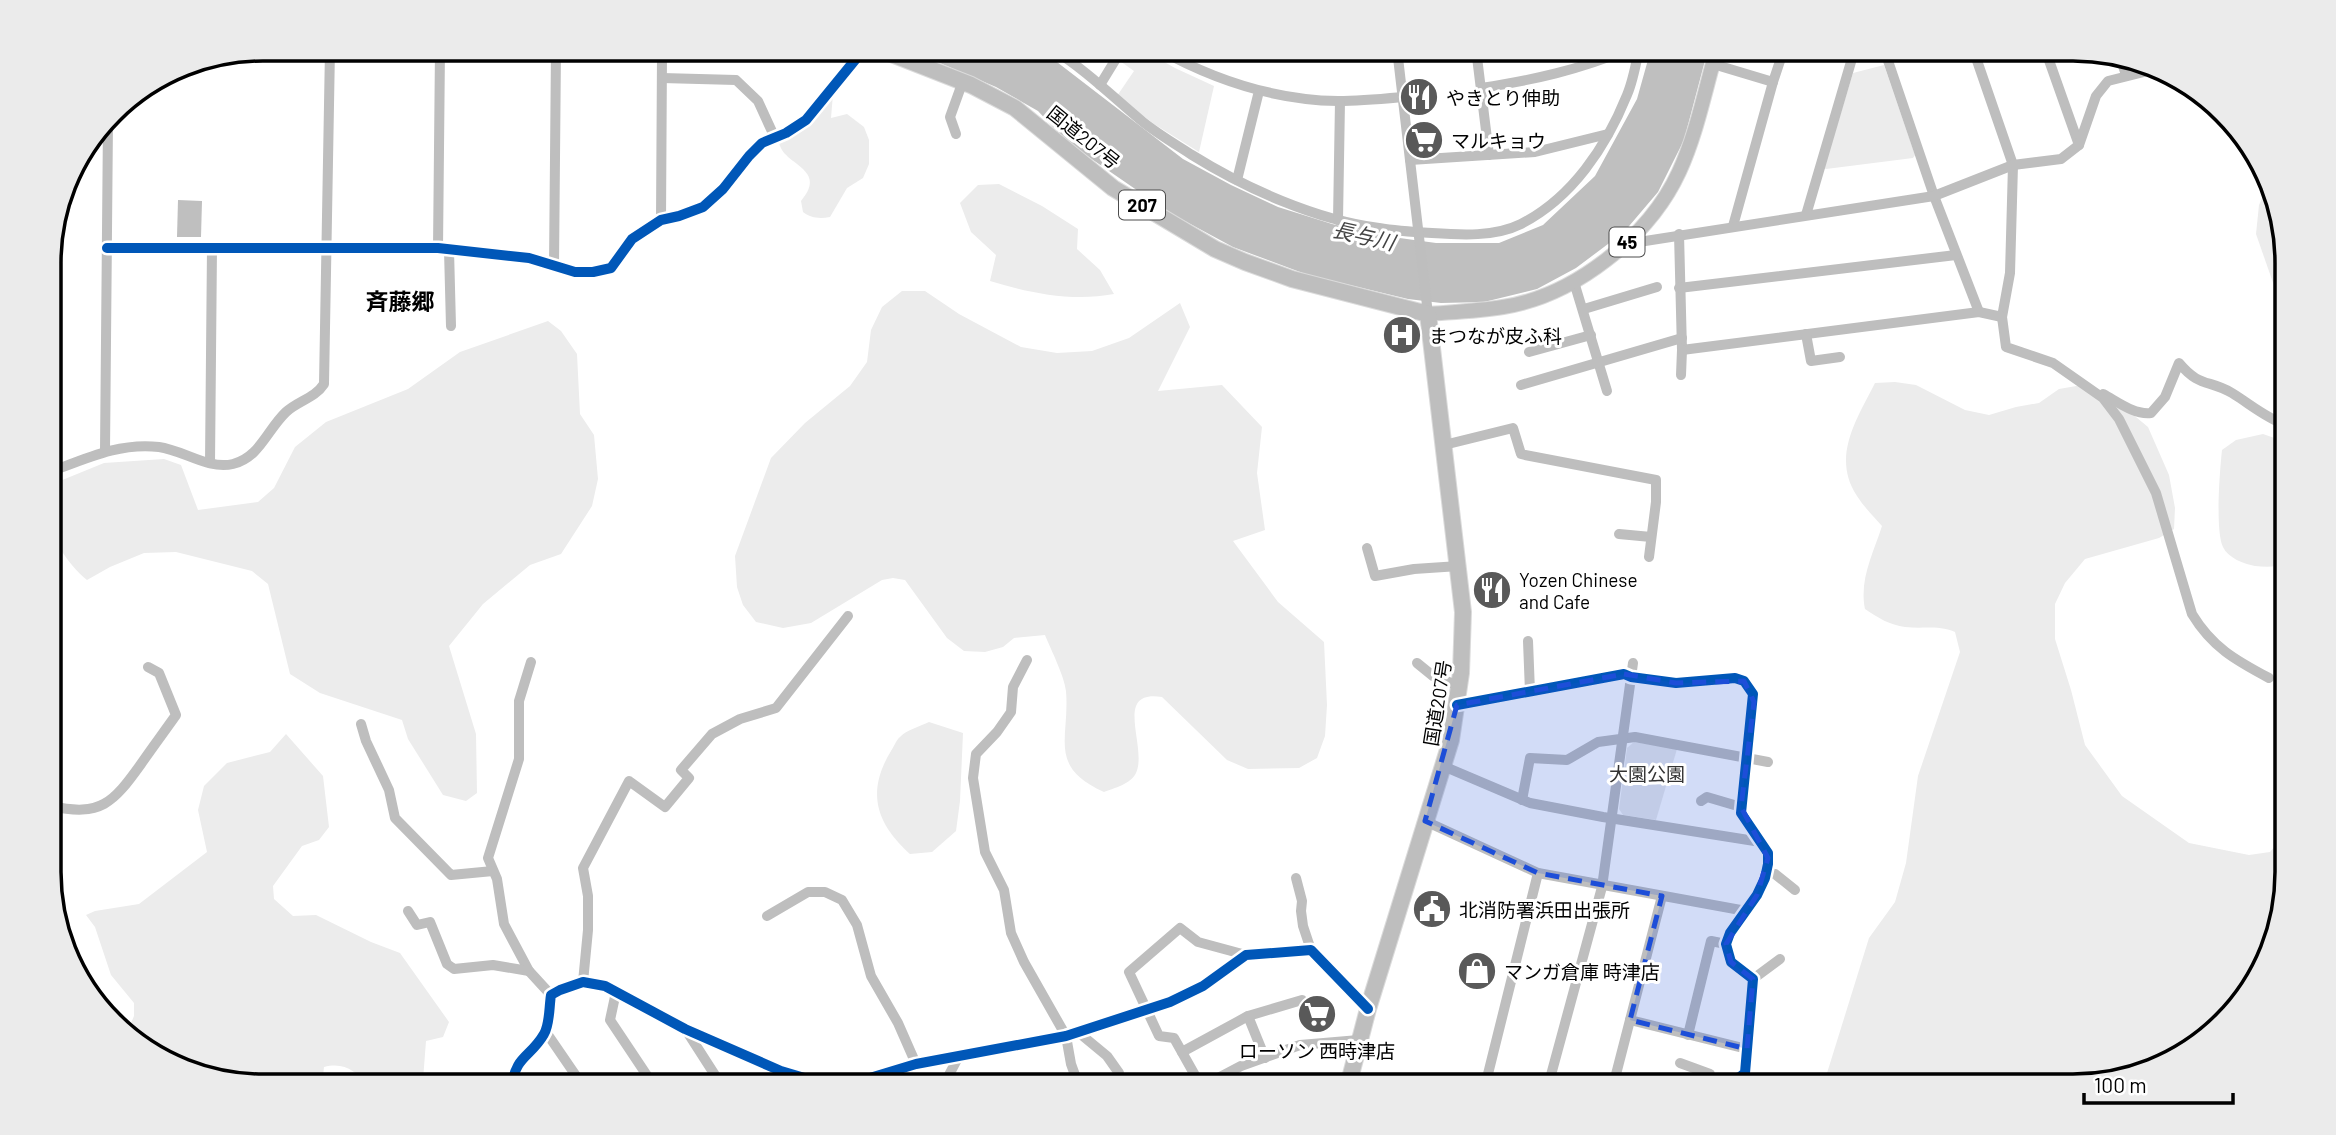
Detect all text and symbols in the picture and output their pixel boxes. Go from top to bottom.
restaurant icon: やきとり伸助 [1398,76,1440,118]
place label: やきとり伸助 [1446,86,1560,109]
street label: 国道207号 [1043,101,1125,173]
supermarket icon: マルキョウ [1403,119,1445,161]
place label: マルキョウ [1451,129,1546,152]
road number: 207 [1119,190,1165,220]
water label: 長与川 [1330,216,1399,255]
road number: 45 [1610,228,1644,256]
district label: 斉藤郷 [366,287,435,315]
hospital icon: まつなが皮ふ科 [1381,314,1423,356]
place label: まつなが皮ふ科 [1429,324,1562,347]
place label: Yozen Chinese and Cafe [1519,568,1638,613]
restaurant icon: Yozen Chinese and Cafe [1471,569,1513,611]
street label: 国道207号 [1419,658,1455,748]
park label: 大園公園 [1609,762,1685,785]
public building icon: 北消防署浜田出張所 [1411,888,1453,930]
place label: 北消防署浜田出張所 [1459,898,1630,921]
shop icon: マンガ倉庫 時津店 [1456,950,1498,992]
place label: マンガ倉庫 時津店 [1504,960,1660,983]
supermarket icon: ローソン 西時津店 [1296,993,1338,1035]
place label: ローソン 西時津店 [1239,1039,1395,1062]
scale bar [2084,1062,2233,1106]
text: 100 m [2094,1072,2147,1097]

